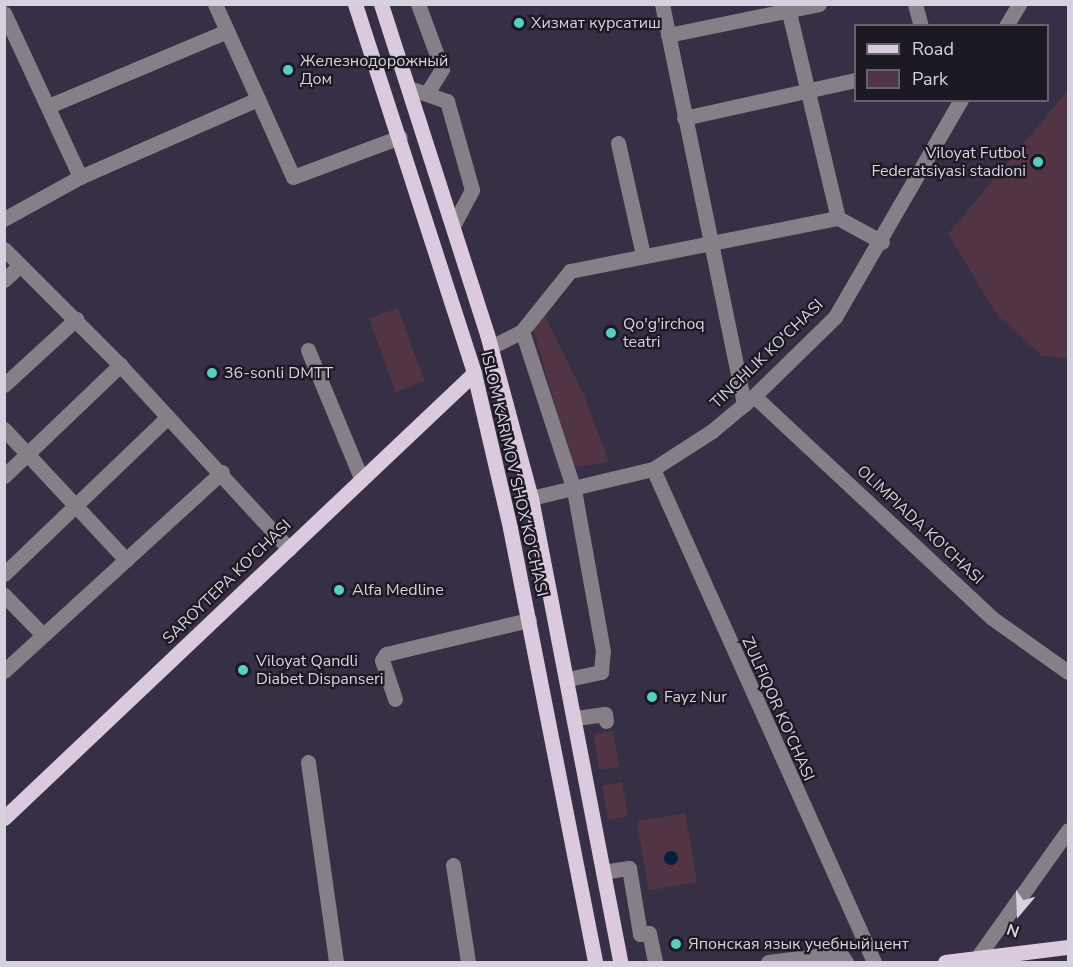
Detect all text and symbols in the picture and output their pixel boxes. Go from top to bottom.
place label: Хизмат курсатиш [531,13,661,33]
marker: Хизмат курсатиш [512,16,526,30]
legend [854,24,1049,102]
text: Road [912,37,954,61]
place label: Железнодорожный Дом [300,51,448,89]
marker: Железнодорожный Дом [281,63,295,77]
text: Park [912,67,948,91]
place label: Viloyat Futbol Federatsiyasi stadioni [872,143,1026,181]
marker: Viloyat Futbol Federatsiyasi stadioni [1031,155,1045,169]
street label: TINCHLIK KO'CHASI [707,295,827,413]
place label: Qo'g'irchoq teatri [623,314,705,352]
marker: Qo'g'irchoq teatri [604,326,618,340]
street label: ISLOM KARIMOV SHOX KO'CHASI [476,350,552,598]
place label: 36-sonli DMTT [224,363,333,383]
marker: 36-sonli DMTT [205,366,219,380]
street label: OLIMPIADA KO'CHASI [853,461,987,589]
street label: SAROYTEPA KO'CHASI [159,516,295,648]
place label: Alfa Medline [352,580,444,600]
marker: Alfa Medline [330,581,348,599]
street label: ZULFIQOR KO'CHASI [738,634,818,784]
place label: Viloyat Qandli Diabet Dispanseri [256,651,383,689]
marker: Viloyat Qandli Diabet Dispanseri [234,661,252,679]
place label: Fayz Nur [664,687,727,707]
marker: Fayz Nur [645,690,659,704]
north arrow [989,883,1049,943]
text: N [1004,918,1022,942]
place label: Японская язык учебный цент [688,934,909,954]
marker: Японская язык учебный цент [669,937,683,951]

